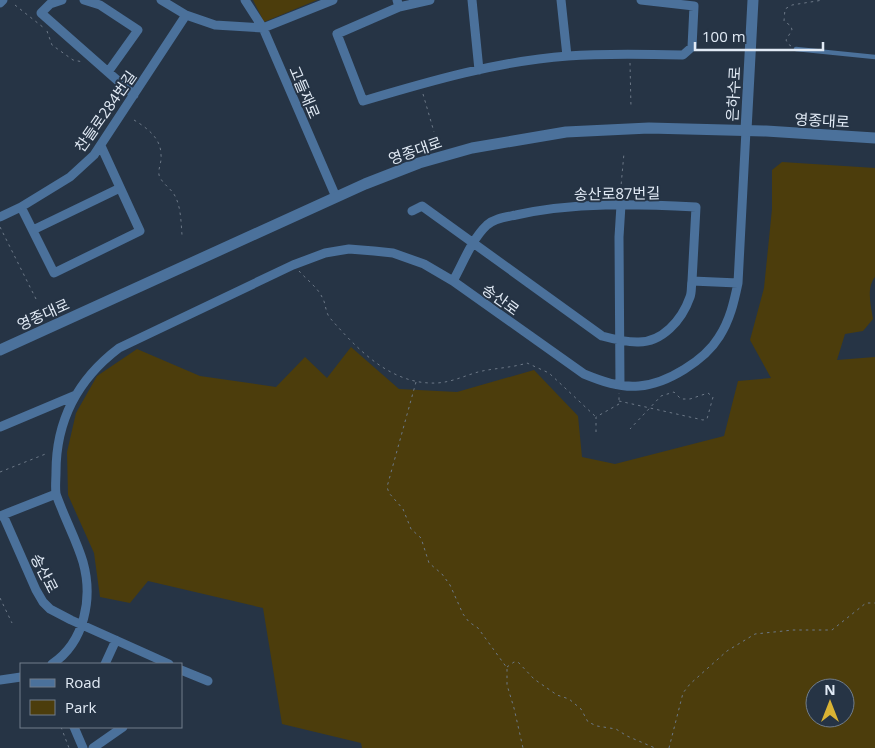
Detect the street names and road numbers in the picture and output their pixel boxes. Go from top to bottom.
street label: 고들재로 [285,63,325,121]
street label: 찬들로284번길 [70,66,140,156]
street label: 은하수로 [722,66,744,122]
street label: 영종대로 [794,109,850,131]
street label: 영종대로 [386,132,444,168]
street label: 송산로87번길 [574,182,660,204]
street label: 송산로 [478,279,524,319]
street label: 영종대로 [14,294,72,334]
street label: 송산로 [27,550,63,596]

